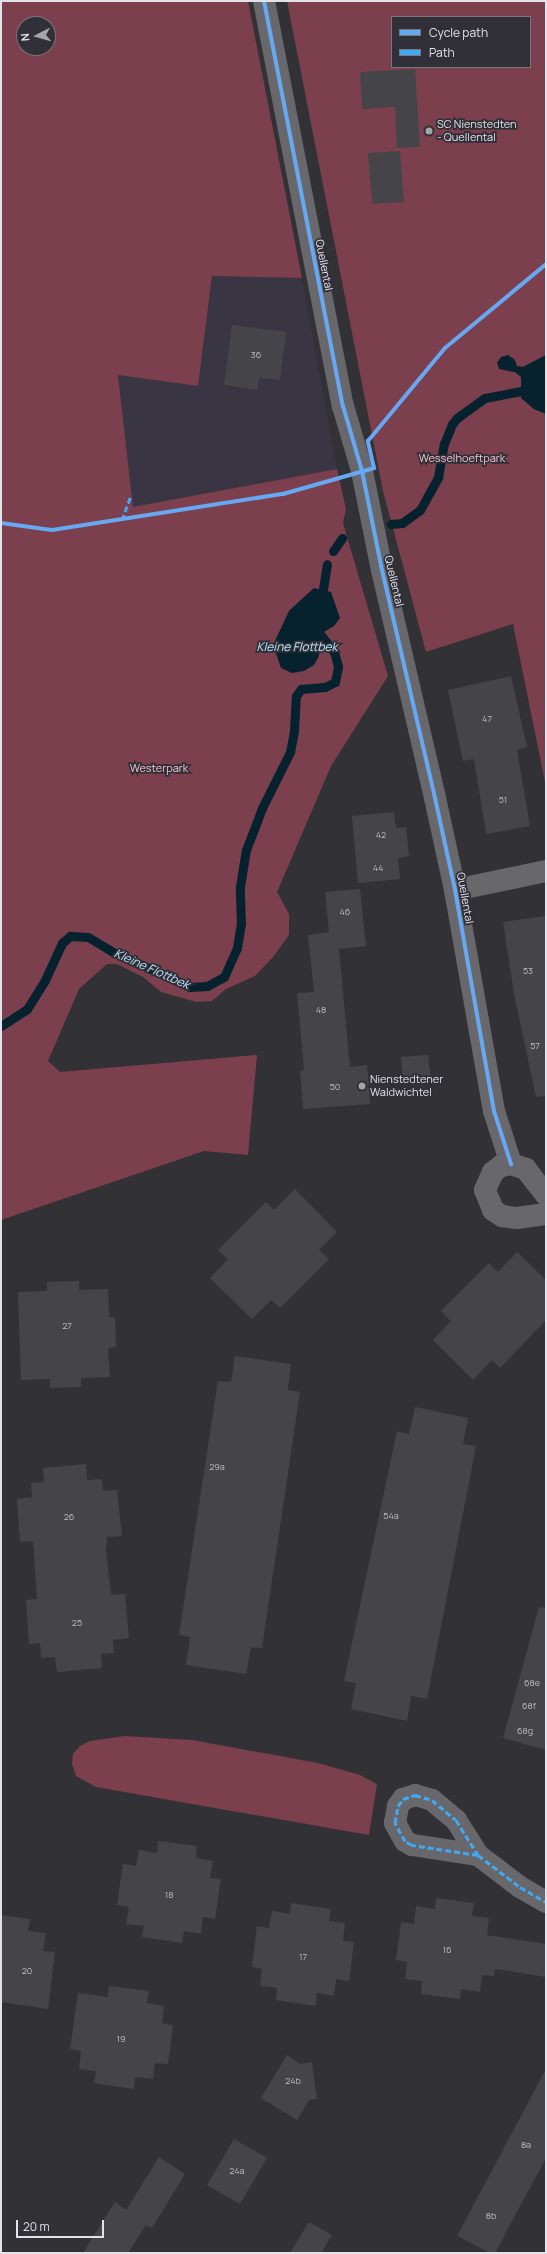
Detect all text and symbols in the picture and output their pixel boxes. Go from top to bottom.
north arrow [16,16,56,56]
legend [391,16,531,68]
text: Cycle path [429,24,488,41]
text: N [17,32,32,42]
text: Path [429,44,455,61]
place label: SC Nienstedten - Quellental [437,118,517,144]
marker: SC Nienstedten - Quellental [424,126,434,136]
street label: Quellental [313,238,335,292]
house number: 36 [251,350,261,360]
park label: Wesselhoeftpark [419,451,505,465]
street label: Quellental [382,554,406,608]
water label: Kleine Flottbek [256,640,338,654]
house number: 47 [482,714,492,724]
park label: Westerpark [130,761,188,775]
house number: 51 [499,795,507,805]
house number: 42 [376,830,386,840]
house number: 44 [373,863,383,873]
street label: Quellental [454,871,476,925]
house number: 46 [340,907,350,917]
water label: Kleine Flottbek [112,946,192,992]
house number: 53 [523,966,533,976]
house number: 48 [316,1005,326,1015]
house number: 57 [530,1041,540,1051]
place label: Nienstedtener Waldwichtel [370,1073,443,1099]
marker: Nienstedtener Waldwichtel [357,1081,367,1091]
house number: 50 [330,1082,340,1092]
house number: 27 [62,1321,72,1331]
house number: 29a [209,1462,225,1472]
house number: 54a [383,1511,399,1521]
house number: 26 [64,1512,74,1522]
house number: 25 [72,1618,82,1628]
house number: 68e [524,1678,540,1688]
house number: 68f [522,1701,536,1711]
house number: 68g [517,1726,533,1736]
house number: 18 [165,1890,173,1900]
house number: 16 [442,1945,452,1955]
house number: 17 [299,1952,307,1962]
house number: 20 [22,1966,32,1976]
house number: 19 [116,2034,126,2044]
house number: 24b [285,2076,301,2086]
house number: 8a [521,2140,531,2150]
house number: 24a [229,2166,245,2176]
house number: 8b [486,2211,496,2221]
scale bar [18,2212,106,2238]
text: 20 m [23,2218,50,2235]

